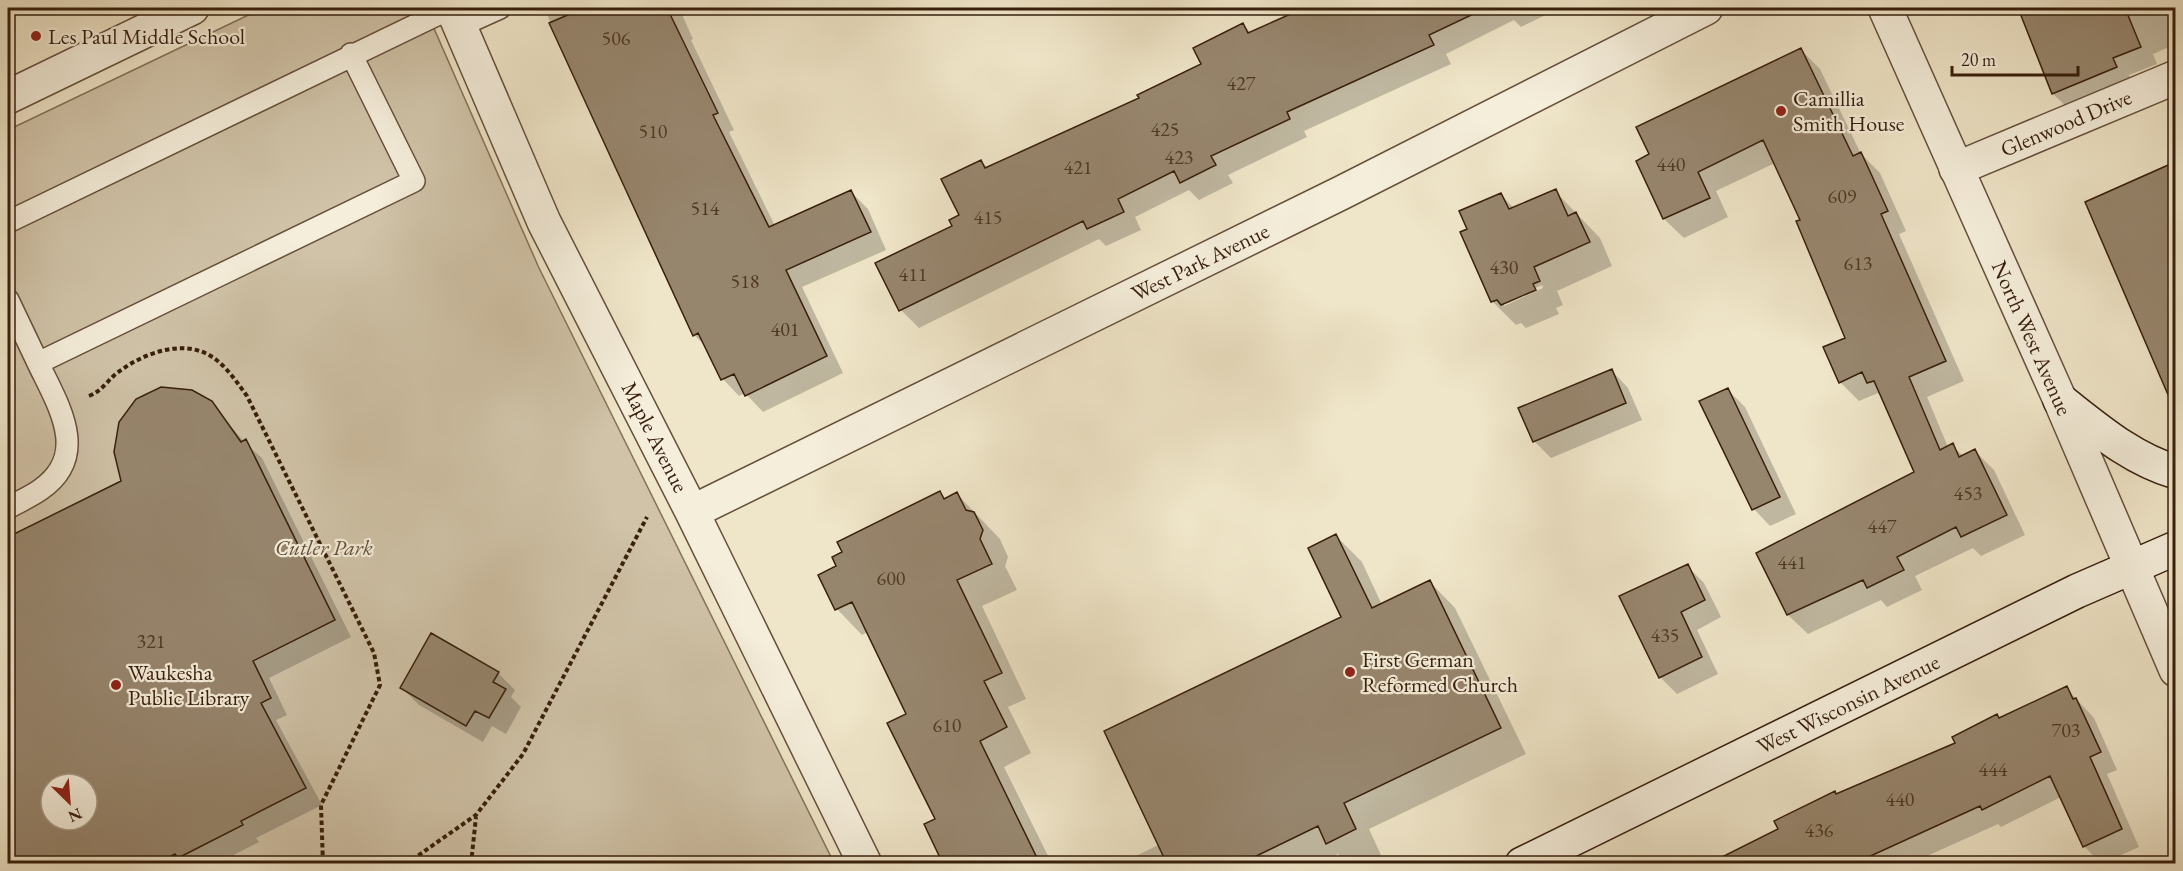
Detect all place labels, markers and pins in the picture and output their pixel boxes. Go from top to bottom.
place label: Les Paul Middle School [48,22,245,51]
marker: Les Paul Middle School [29,29,43,43]
place label: Camillia Smith House [1793,84,1905,138]
marker: Camillia Smith House [1774,104,1788,118]
place label: First German Reformed Church [1362,645,1518,699]
place label: Waukesha Public Library [128,658,250,712]
marker: First German Reformed Church [1343,665,1357,679]
marker: Waukesha Public Library [109,678,123,692]

